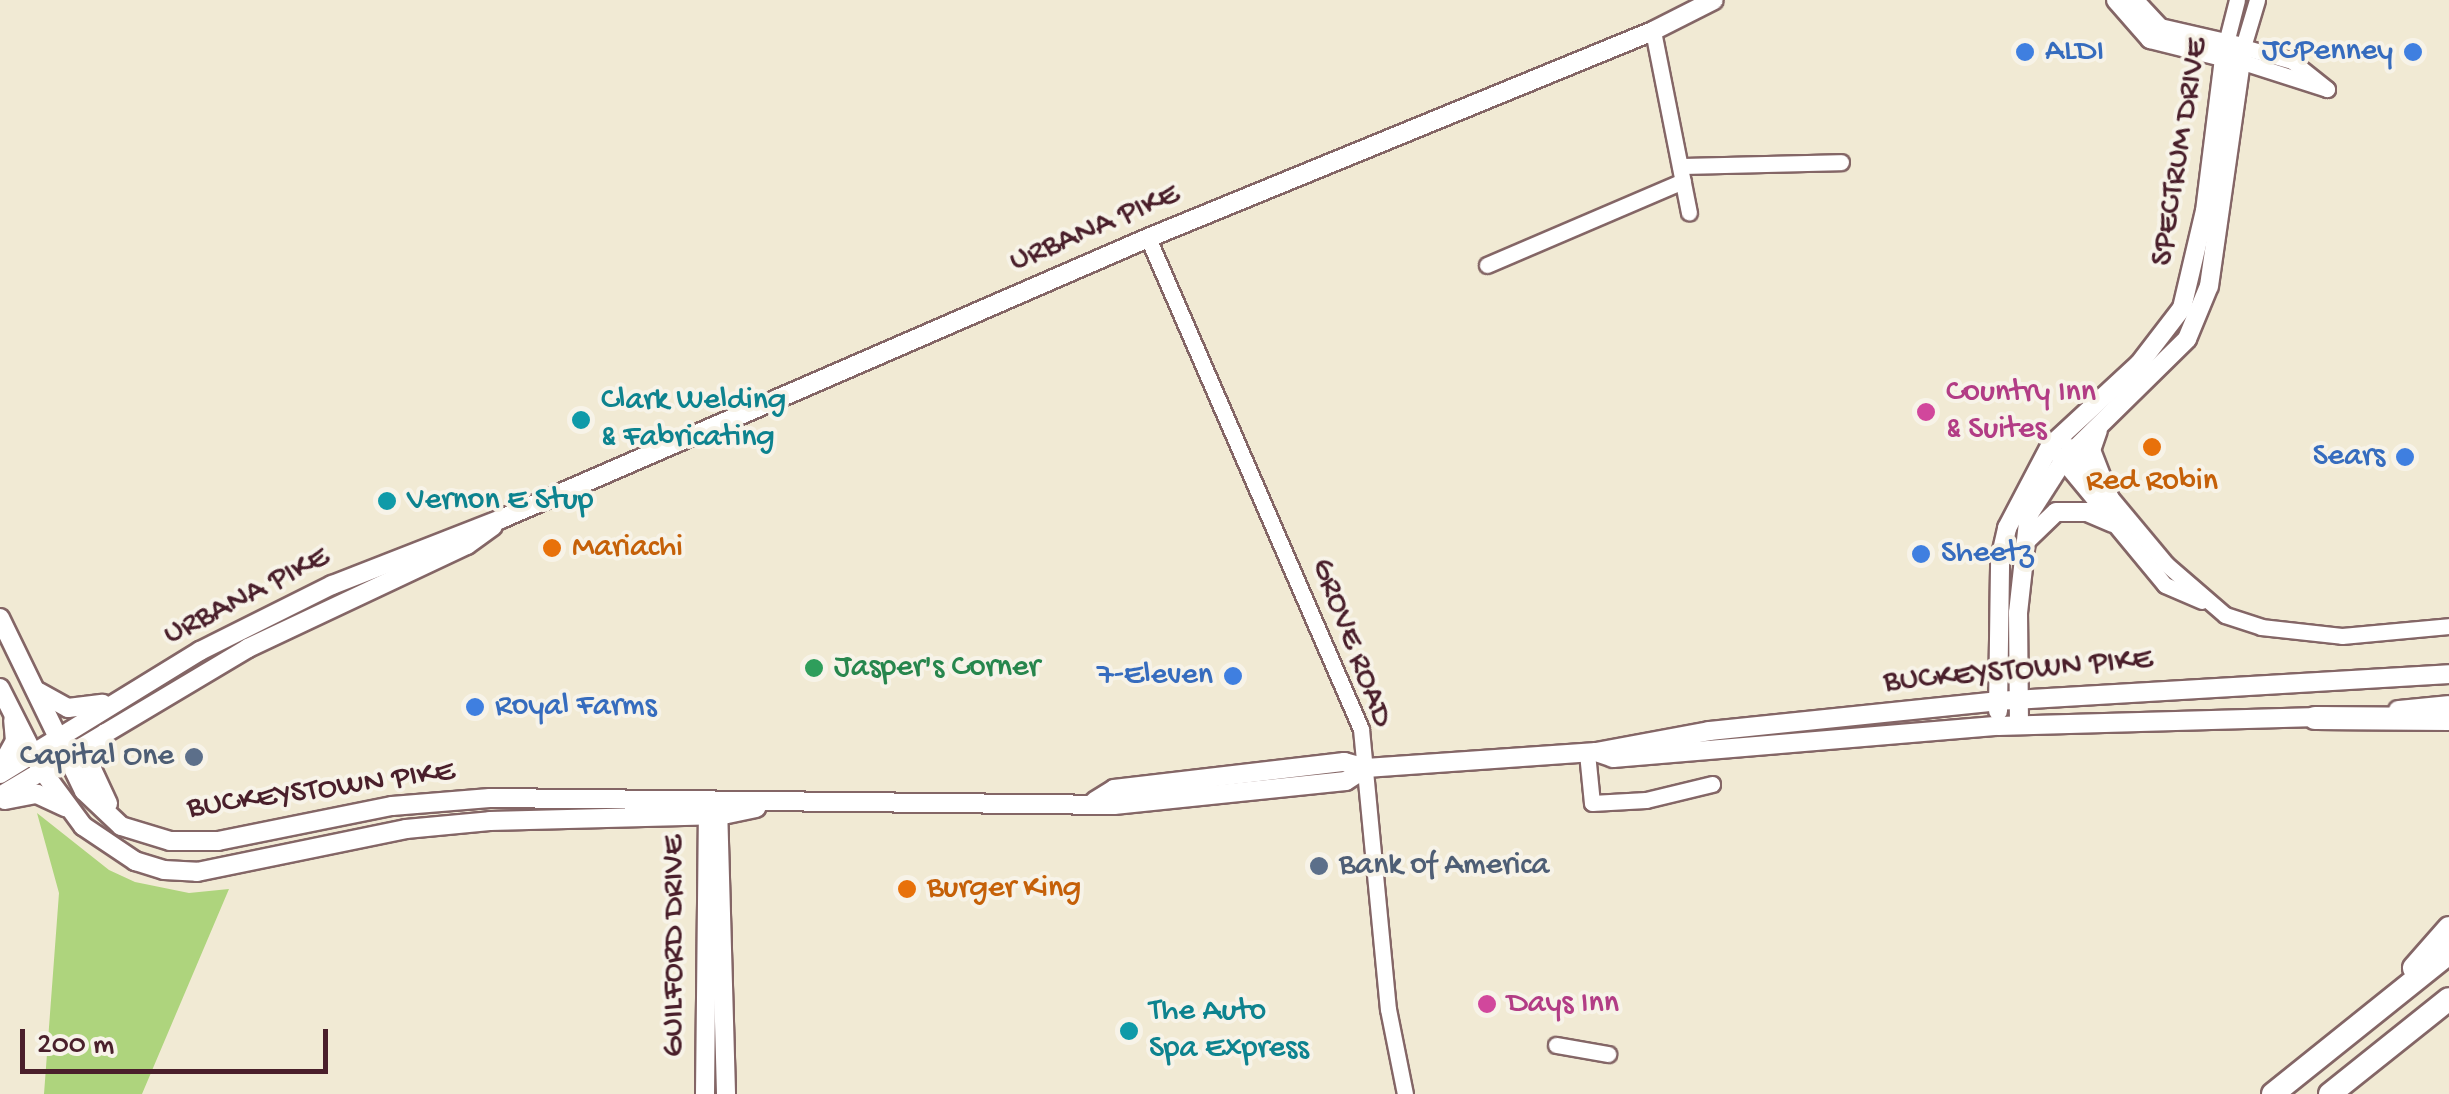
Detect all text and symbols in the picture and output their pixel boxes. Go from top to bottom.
place label: ALDI [2045,33,2104,71]
place label: JCPenney [2262,33,2393,71]
street label: SPECTRUM DRIVE [2144,35,2218,269]
marker: ALDI [2014,41,2036,63]
marker: JCPenney [2402,41,2424,63]
street label: URBANA PIKE [1004,176,1186,282]
place label: Country Inn & Suites [1946,375,2096,450]
place label: Clark Welding & Fabricating [601,383,786,458]
marker: Country Inn & Suites [1915,401,1937,423]
marker: Clark Welding & Fabricating [570,409,592,431]
marker: Red Robin [2141,436,2163,458]
place label: Sears [2313,438,2385,476]
marker: Sears [2394,446,2416,468]
place label: Red Robin [2086,463,2218,501]
place label: Vernon E Stup [407,482,593,520]
marker: Vernon E Stup [376,490,398,512]
place label: Mariachi [572,529,683,567]
place label: Sheetz [1941,535,2033,573]
marker: Mariachi [541,537,563,559]
street label: URBANA PIKE [158,539,336,655]
marker: Sheetz [1910,543,1932,565]
street label: GROVE ROAD [1301,553,1401,733]
street label: BUCKEYSTOWN PIKE [1882,641,2154,703]
place label: Jasper's Corner [834,649,1040,687]
marker: Jasper's Corner [803,657,825,679]
place label: 7-Eleven [1097,657,1213,695]
marker: 7-Eleven [1222,665,1244,687]
place label: Royal Farms [495,688,656,726]
marker: Royal Farms [464,696,486,718]
place label: Capital One [20,738,174,776]
marker: Capital One [183,746,205,768]
street label: BUCKEYSTOWN PIKE [185,753,457,829]
street label: GUILFORD DRIVE [656,835,694,1057]
place label: Bank of America [1339,847,1549,885]
marker: Bank of America [1308,855,1330,877]
place label: Burger King [927,870,1081,908]
marker: Burger King [896,878,918,900]
place label: Days Inn [1507,985,1619,1023]
marker: Days Inn [1476,993,1498,1015]
place label: The Auto Spa Express [1149,994,1309,1069]
scale bar [25,1009,332,1071]
marker: The Auto Spa Express [1118,1020,1140,1042]
text: 200 m [37,1029,114,1064]

